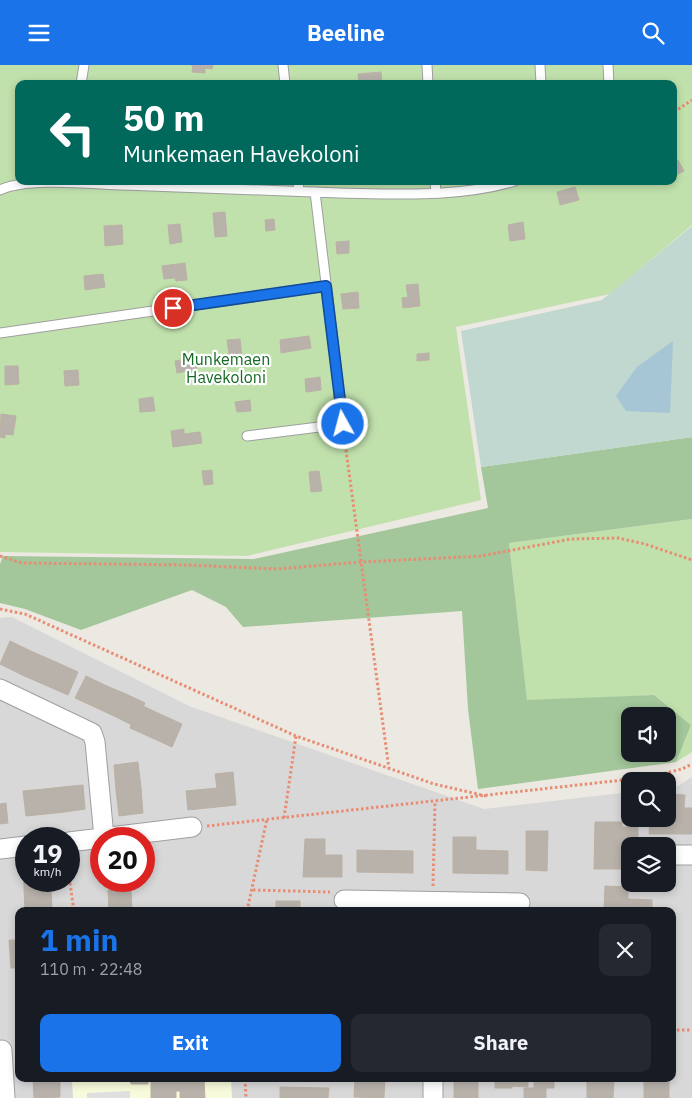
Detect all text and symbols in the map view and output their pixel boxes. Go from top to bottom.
text: Beeline [307,18,385,47]
icon: menu [25,19,53,47]
icon: search [639,19,667,47]
text: 50 m [123,95,205,141]
icon: left [40,100,105,165]
text: Munkemaen Havekoloni [123,139,360,168]
pin [152,287,194,329]
icon: arrive [159,294,187,322]
park label: Munkemaen Havekoloni [182,349,270,387]
position arrow [316,397,368,449]
map controls [621,707,676,892]
button: sound [621,707,676,762]
button: search [621,772,676,827]
speed limit sign: 20 [90,827,155,892]
text: 19 [32,837,63,870]
button: layers [621,837,676,892]
text: km/h [33,864,62,879]
text: 1 min [40,920,118,959]
button: close [599,924,651,976]
text: 110 m · 22:48 [40,959,142,979]
button: Exit [40,1014,341,1072]
button: Share [351,1014,651,1072]

